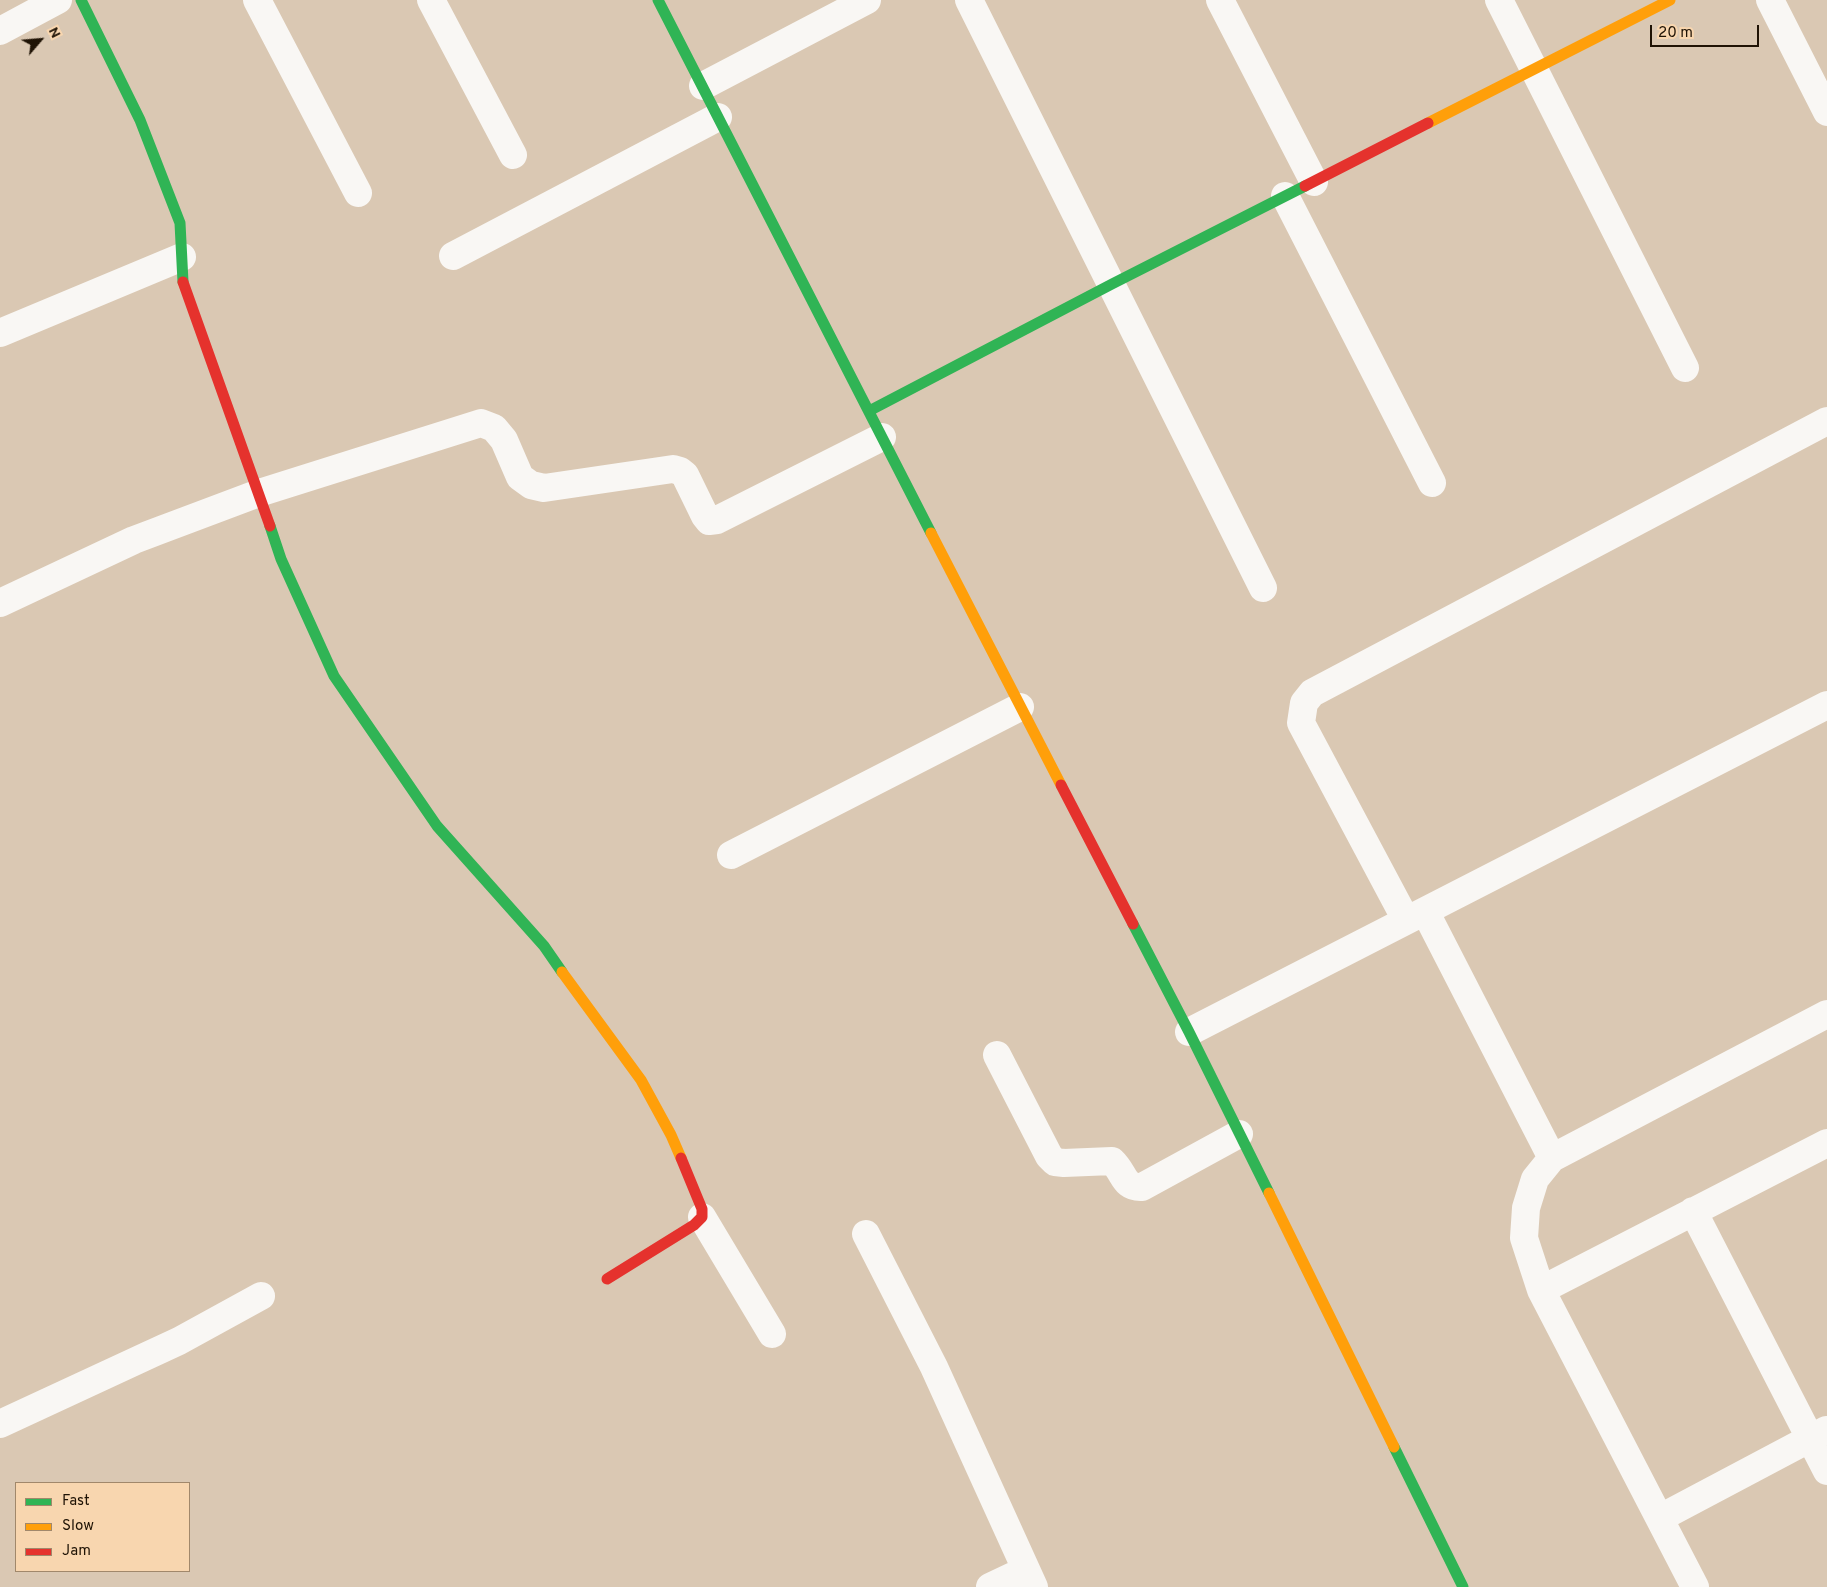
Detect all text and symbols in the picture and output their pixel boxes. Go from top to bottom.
north arrow [15,15,65,65]
scale bar [1652,15,1761,47]
text: 20 m [1658,24,1693,43]
text: N [44,25,64,41]
legend [15,1482,190,1572]
text: Fast [62,1492,90,1511]
text: Slow [62,1517,94,1536]
text: Jam [62,1542,91,1561]

